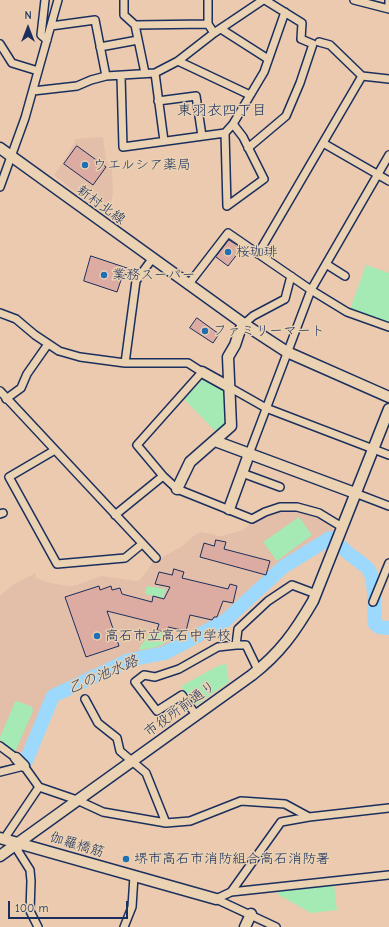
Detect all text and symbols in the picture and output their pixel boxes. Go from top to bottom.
north arrow [8,8,48,48]
text: N [24,9,32,22]
district label: 東羽衣四丁目 [177,102,267,120]
place label: ウエルシア薬局 [93,157,191,173]
marker: ウエルシア薬局 [80,160,90,170]
street label: 新村北線 [73,182,129,228]
place label: 桜珈琲 [236,244,278,260]
marker: 桜珈琲 [223,247,233,257]
place label: 業務スーパー [112,267,195,283]
marker: 業務スーパー [99,270,109,280]
place label: ファミリーマート [213,323,325,339]
marker: ファミリーマート [200,326,210,336]
place label: 高石市立高石中学校 [105,628,231,644]
marker: 高石市立高石中学校 [92,631,102,641]
water label: 乙の池水路 [65,652,141,698]
street label: 市役所前通り [141,678,219,740]
street label: 伽羅橋筋 [48,829,106,861]
place label: 堺市高石市消防組合高石消防署 [134,851,330,867]
marker: 堺市高石市消防組合高石消防署 [121,854,131,864]
scale bar [10,893,130,919]
text: 100 m [15,901,48,915]

